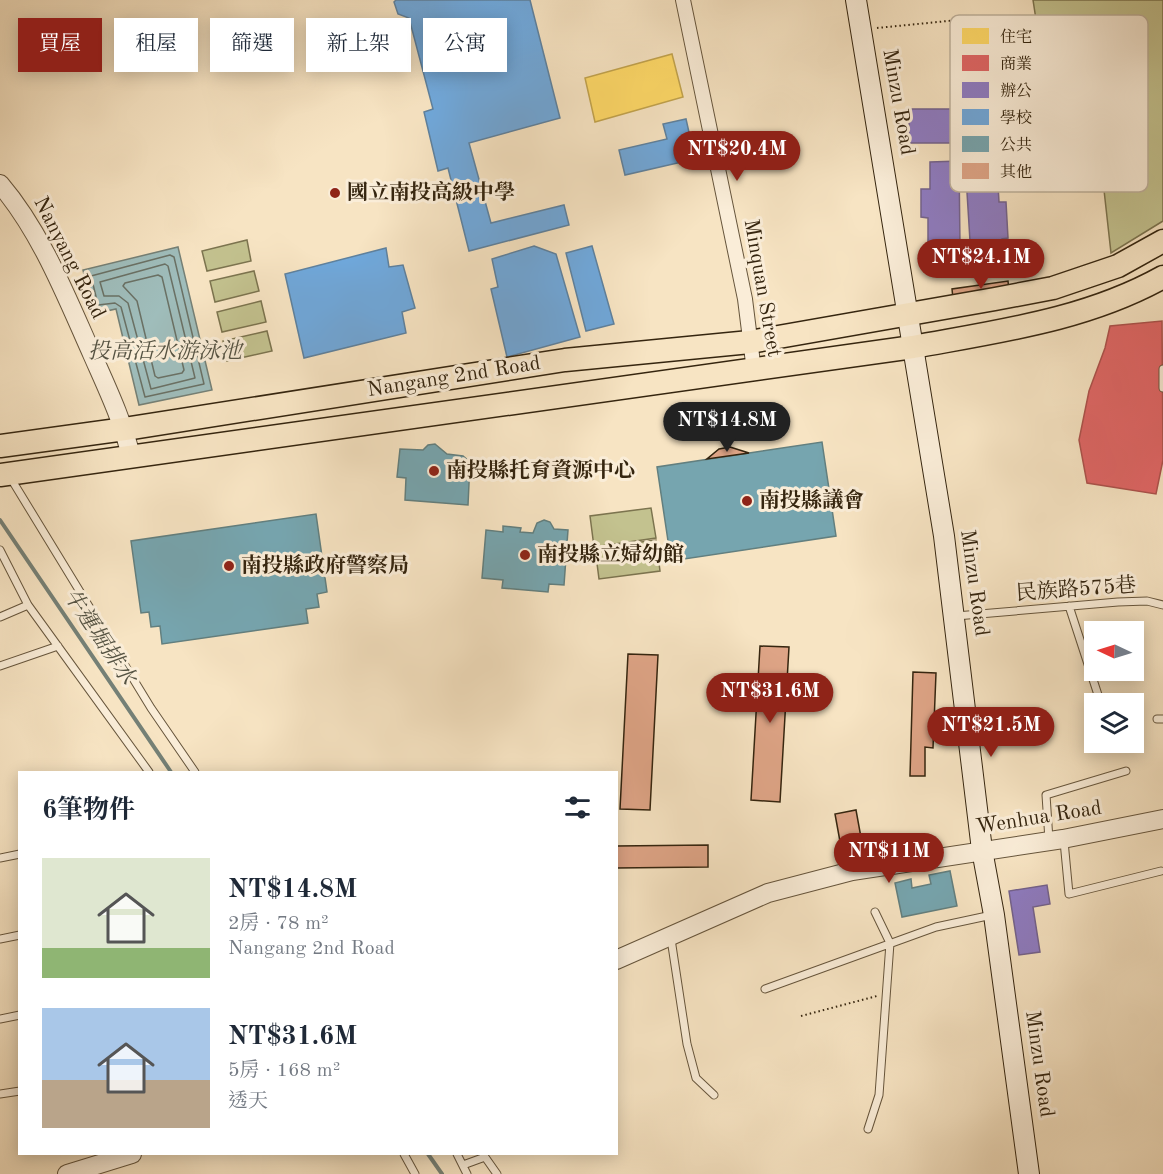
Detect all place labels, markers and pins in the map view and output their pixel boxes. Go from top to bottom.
pin: NT$20.4M [675,131,799,182]
place label: 國立南投高級中學 [347,180,515,204]
marker: 國立南投高級中學 [328,186,342,200]
pin: NT$24.1M [919,239,1043,290]
pin: NT$14.8M [665,402,789,453]
place label: 南投縣托育資源中心 [446,459,635,482]
marker: 南投縣托育資源中心 [427,464,441,478]
place label: 南投縣議會 [759,488,864,512]
marker: 南投縣議會 [740,494,754,508]
place label: 南投縣立婦幼館 [537,542,684,566]
marker: 南投縣立婦幼館 [518,548,532,562]
place label: 南投縣政府警察局 [241,553,409,577]
marker: 南投縣政府警察局 [222,559,236,573]
pin: NT$31.6M [708,673,832,724]
pin: NT$21.5M [929,707,1053,758]
pin: NT$11M [840,833,938,884]

